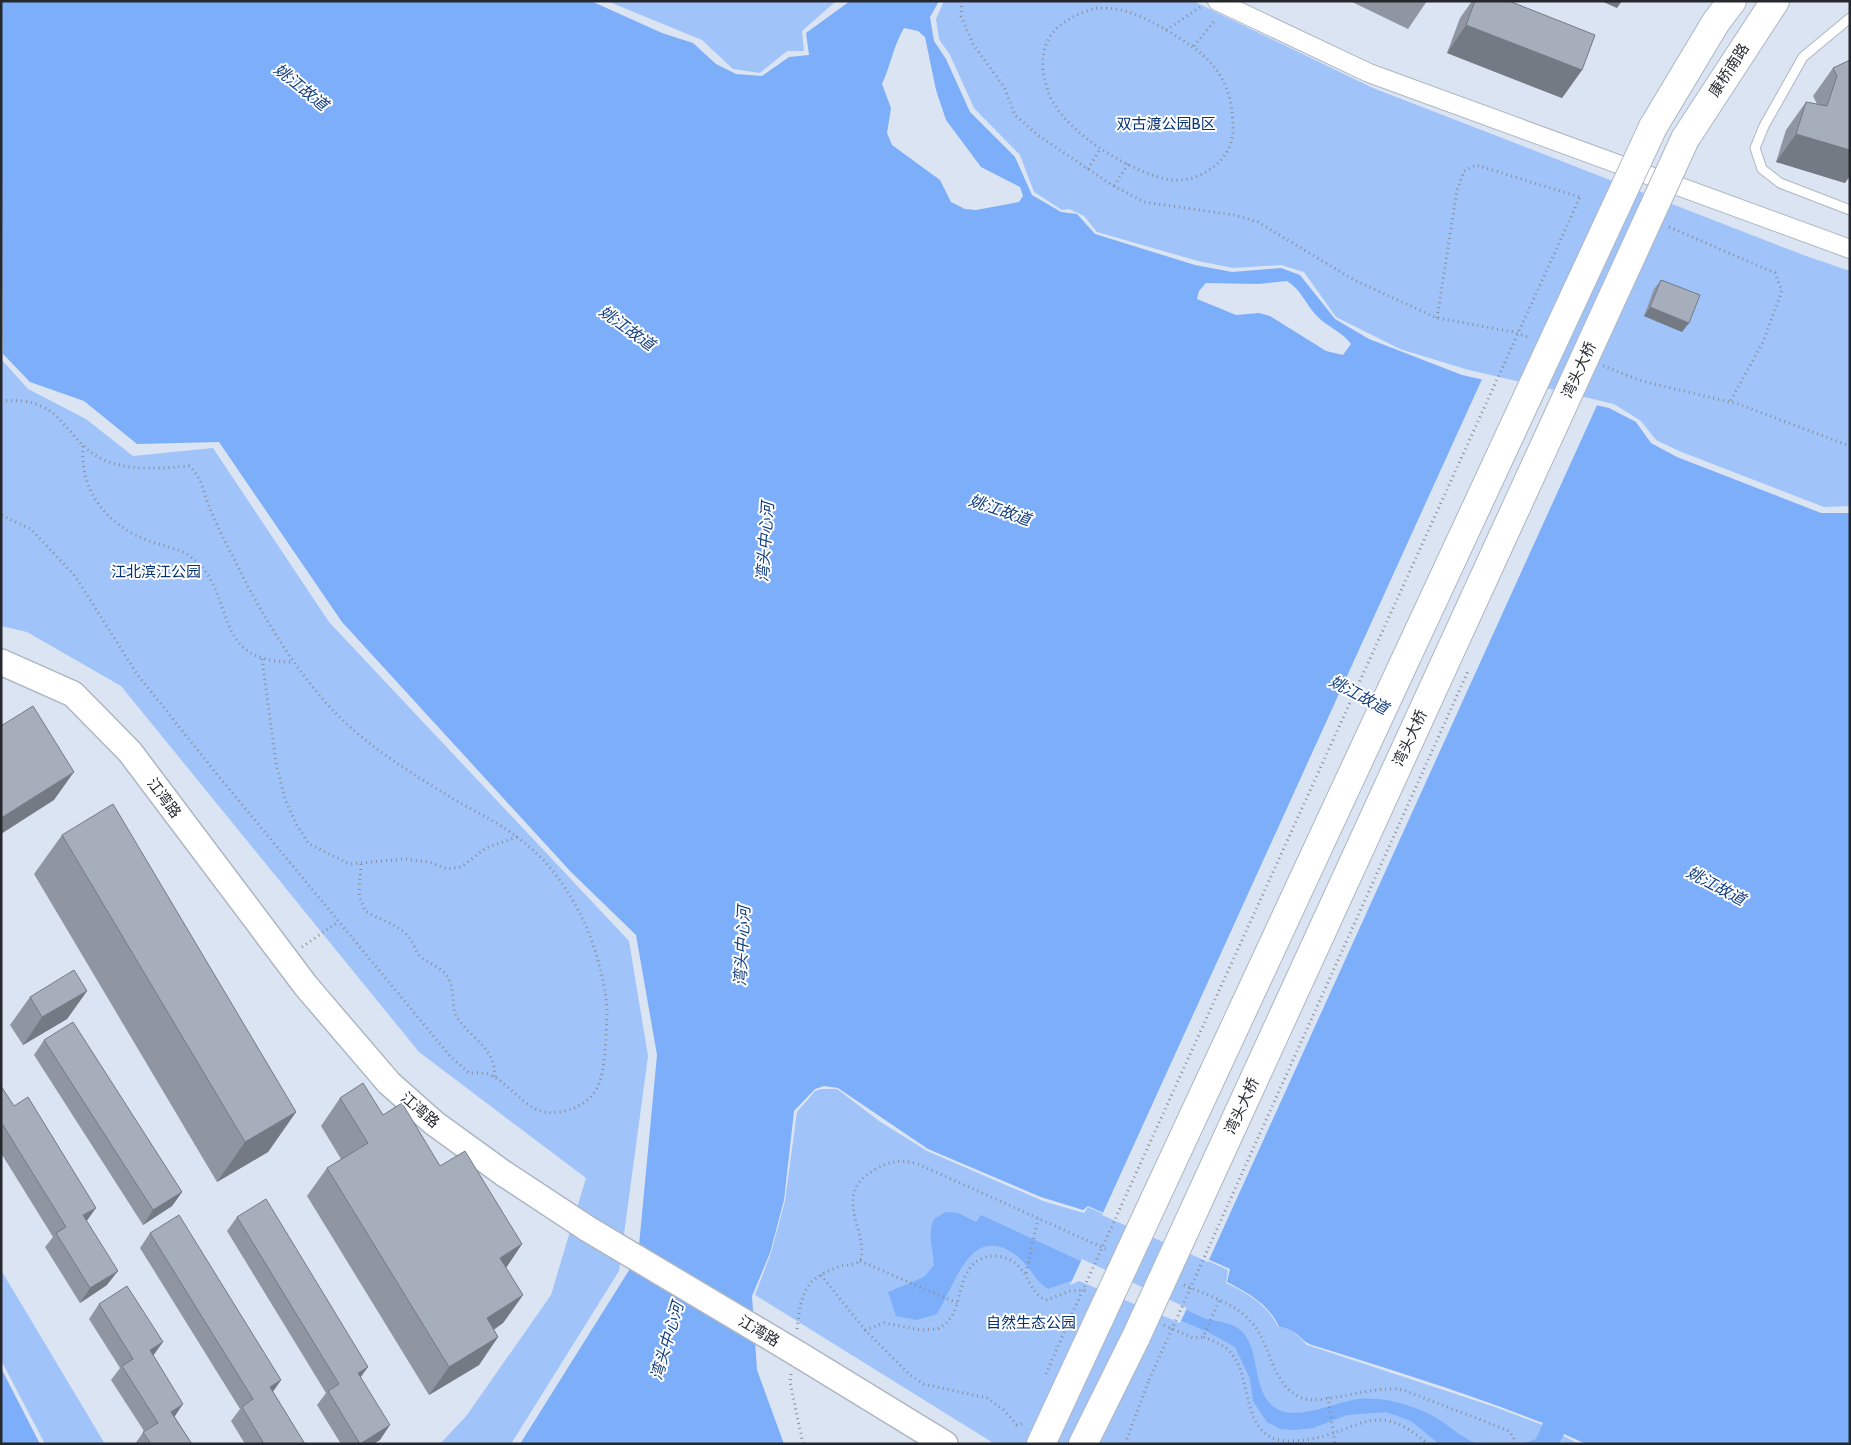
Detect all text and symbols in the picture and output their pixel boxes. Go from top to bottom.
street label: 康桥南路 [1705,40,1753,100]
water label: 姚江故道 [270,59,333,116]
park label: 双古渡公园B区 [1117,115,1215,133]
water label: 姚江故道 [596,302,660,356]
street label: 湾头大桥 [1558,339,1600,401]
water label: 姚江故道 [967,491,1035,530]
water label: 湾头中心河 [753,498,777,583]
park label: 江北滨江公园 [111,563,201,581]
water label: 姚江故道 [1326,672,1393,719]
street label: 湾头大桥 [1389,707,1431,769]
street label: 江湾路 [143,775,185,821]
water label: 姚江故道 [1683,863,1750,910]
water label: 湾头中心河 [730,903,754,986]
street label: 湾头大桥 [1221,1075,1263,1137]
street label: 江湾路 [397,1088,443,1132]
water label: 湾头中心河 [647,1297,688,1382]
street label: 江湾路 [735,1312,783,1350]
park label: 自然生态公园 [986,1314,1076,1332]

